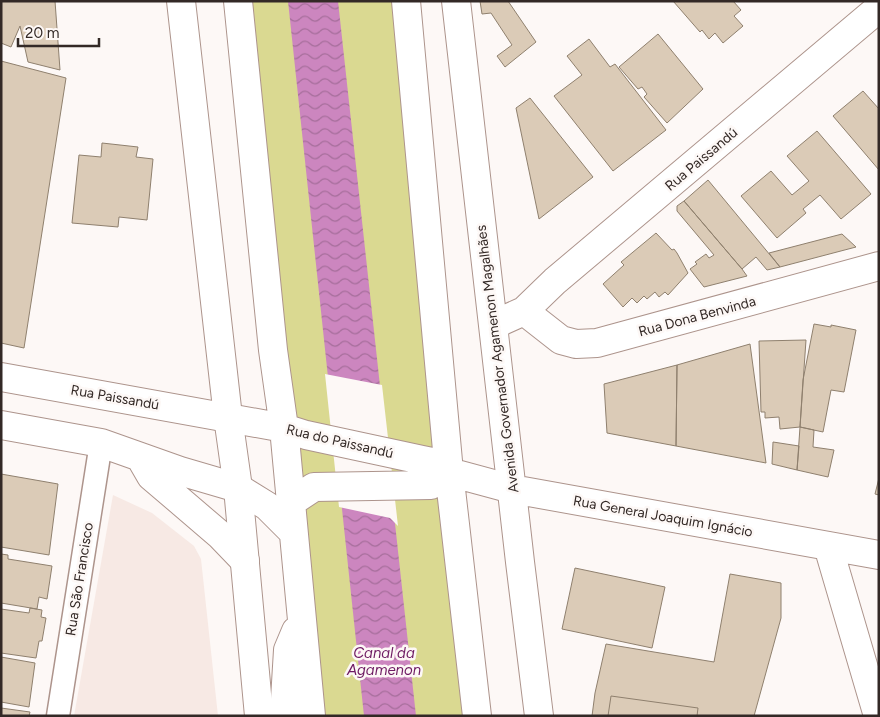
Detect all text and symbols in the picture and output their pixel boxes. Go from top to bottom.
scale bar [18,15,99,47]
text: 20 m [25,24,59,42]
street label: Rua Paissandú [662,124,741,195]
street label: Avenida Governador Agamenon Magalhães [473,224,522,494]
street label: Rua Dona Benvinda [637,293,758,340]
street label: Rua Paissandú [69,381,160,414]
street label: Rua do Paissandú [285,421,395,462]
street label: Rua General Joaquim Ignácio [572,492,754,541]
street label: Rua São Francisco [62,521,97,637]
water label: Canal da Agamenon [346,644,421,679]

